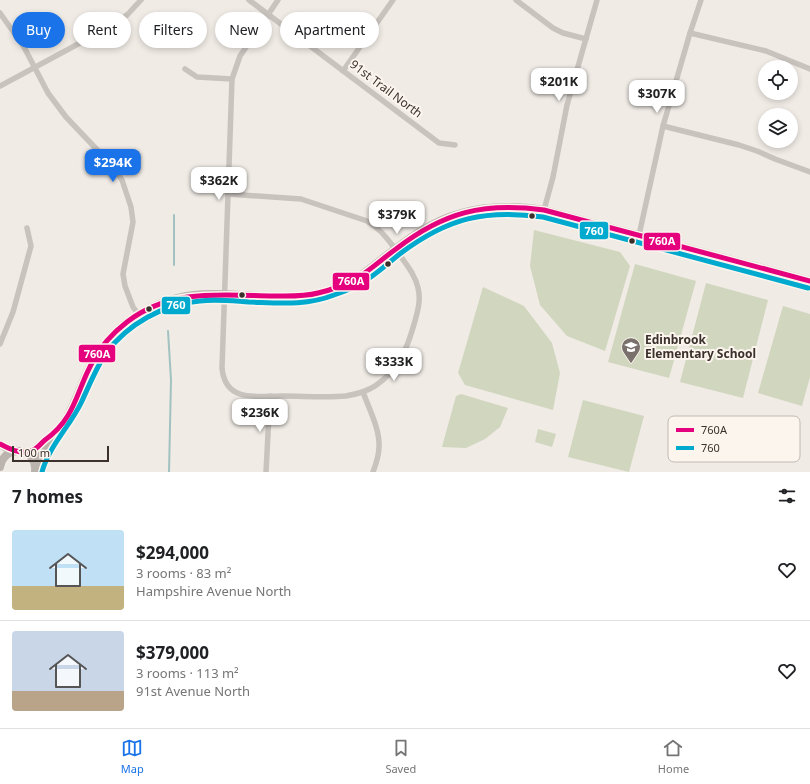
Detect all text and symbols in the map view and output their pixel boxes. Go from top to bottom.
chip: Buy [12,12,65,48]
chip: Rent [73,12,131,48]
chip: Filters [139,12,207,48]
chip: New [215,12,272,48]
chip: Apartment [280,12,379,48]
street label: 91st Trail North [347,56,426,122]
map controls [758,60,798,148]
button: locate [758,60,798,100]
pin: $201K [531,68,587,102]
text: $201K [540,72,578,90]
pin: $307K [629,80,685,114]
text: $307K [638,84,676,102]
button: layers [758,108,798,148]
pin: $294K [85,149,141,183]
text: $294K [94,153,132,171]
pin: $362K [191,167,247,201]
text: $362K [200,171,238,189]
pin: $379K [369,201,425,235]
text: $379K [378,205,416,223]
unlabelled marker [527,211,537,221]
line badge: 760 [579,221,609,240]
text: 760 [585,223,603,238]
line badge: 760A [643,232,681,251]
text: 760A [649,233,676,248]
unlabelled marker [627,236,637,246]
unlabelled marker [383,259,393,269]
line badge: 760A [332,272,370,291]
text: 760A [338,273,365,288]
unlabelled marker [237,290,247,300]
line badge: 760 [161,296,191,315]
text: 760 [167,297,185,312]
unlabelled marker [144,304,154,314]
place label: Edinbrook Elementary School [645,331,756,362]
school or university icon: Edinbrook Elementary School [620,336,642,364]
line badge: 760A [78,344,116,363]
text: 760A [84,346,111,361]
pin: $333K [366,348,422,382]
text: $333K [375,352,413,370]
pin: $236K [232,399,288,433]
text: $236K [241,403,279,421]
legend [668,416,800,462]
text: 760A [701,422,728,437]
text: 760 [701,440,720,455]
scale bar [12,444,109,463]
text: 100 m [18,445,50,460]
text: 7 homes [12,485,83,508]
icon: filters [776,485,798,507]
text: $294,000 [136,541,209,564]
icon: home [44,546,92,594]
icon: heart [776,559,798,581]
text: 3 rooms · 83 m² [136,564,231,582]
text: Hampshire Avenue North [136,582,291,600]
text: $379,000 [136,641,209,664]
icon: home [44,647,92,695]
icon: heart [776,660,798,682]
text: 3 rooms · 113 m² [136,664,239,682]
text: 91st Avenue North [136,682,250,700]
tab: Map [121,737,144,776]
tab: Saved [385,737,416,776]
tab: Home [658,737,689,776]

